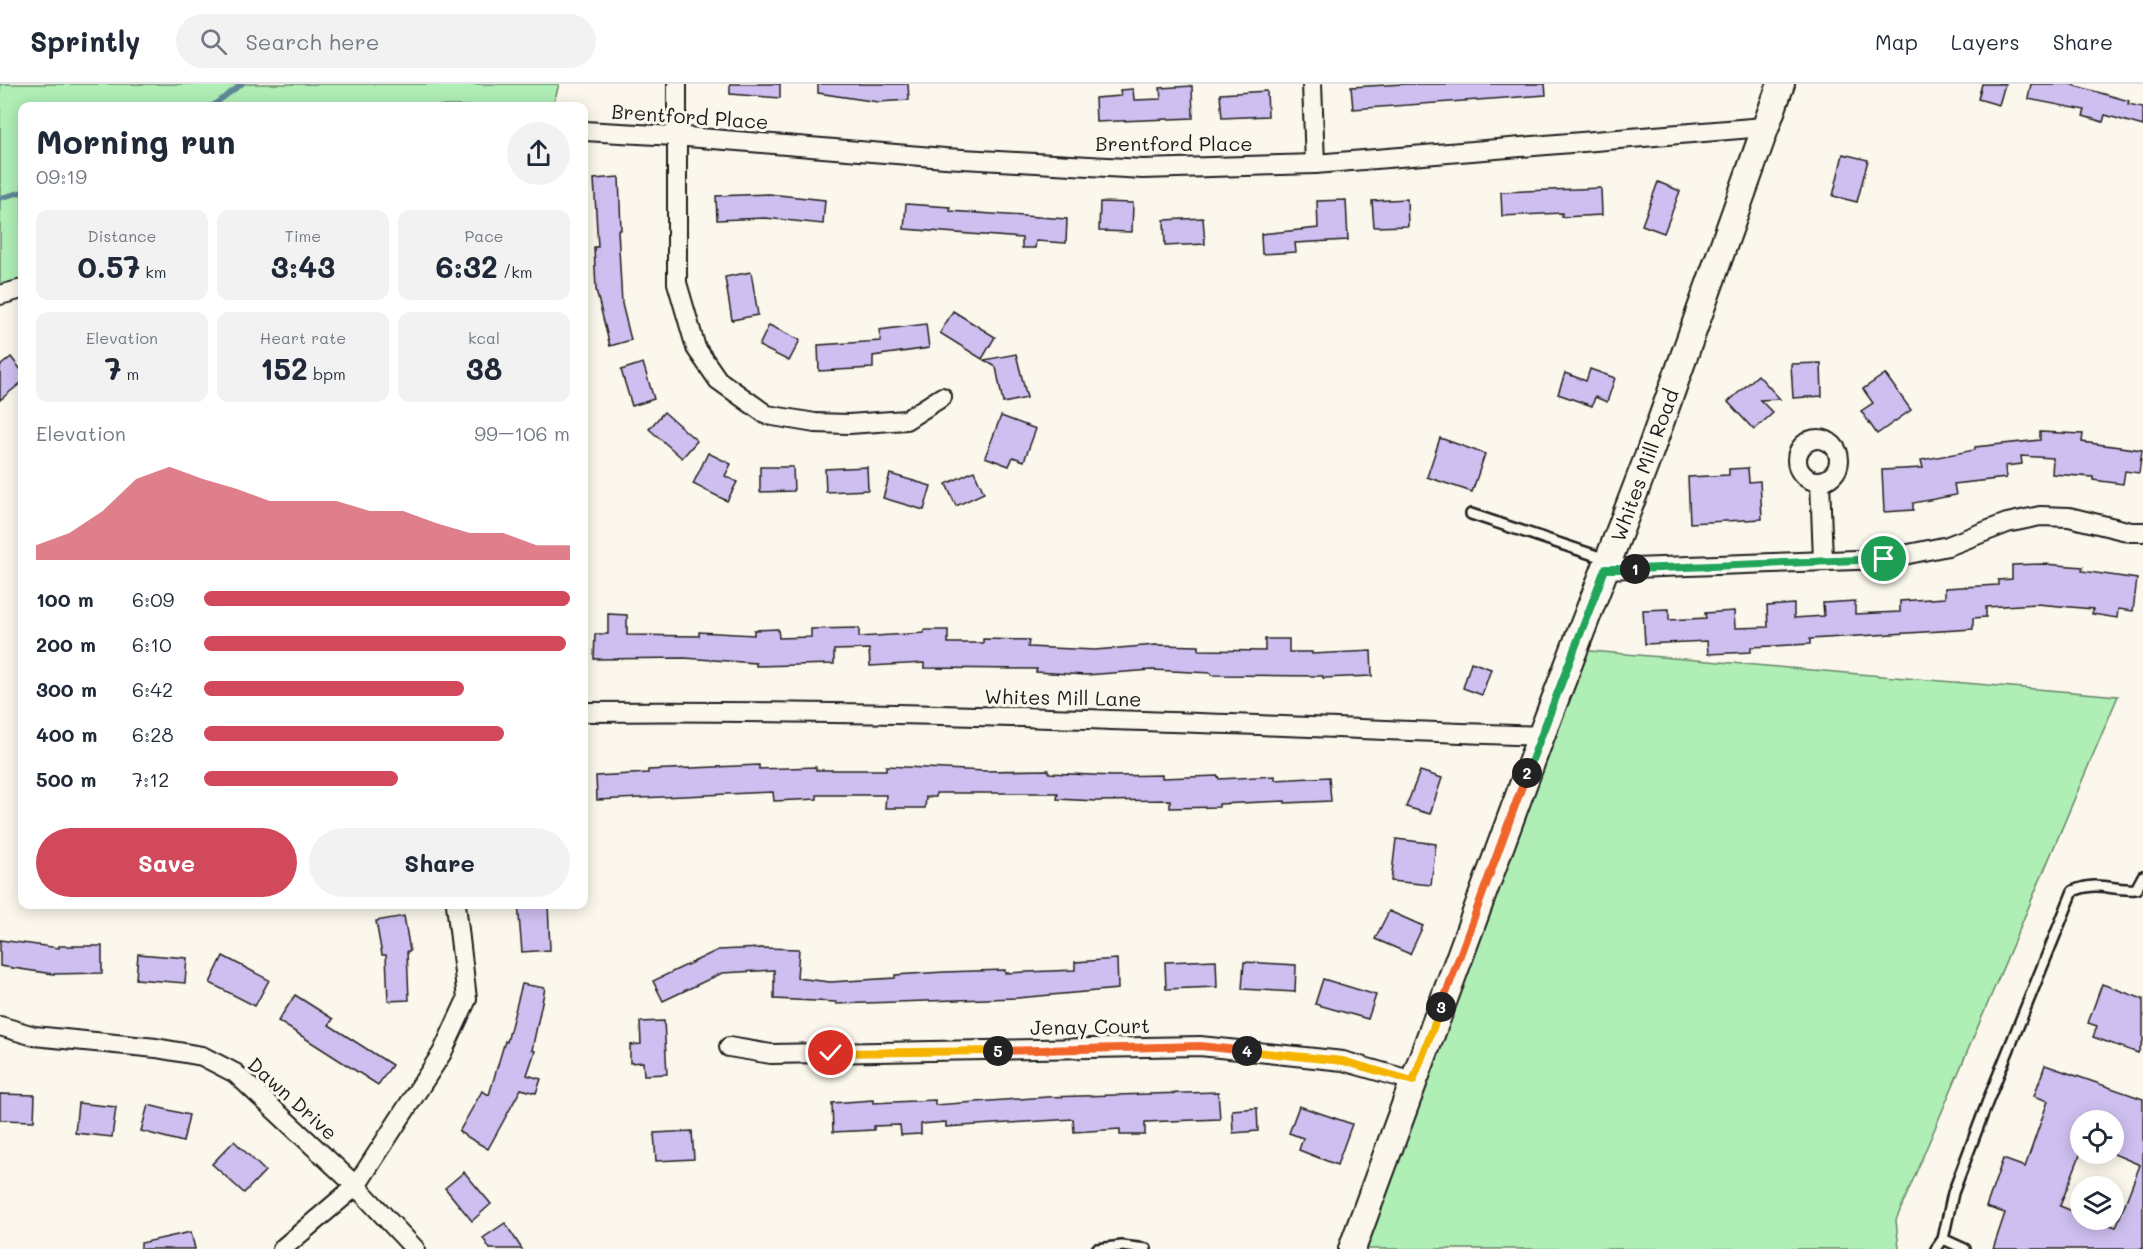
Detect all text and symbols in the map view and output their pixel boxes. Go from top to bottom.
search box [176,14,596,68]
text: Sprintly [30,23,140,59]
icon: search [197,25,230,58]
text: Search here [245,27,379,56]
text: Map [1875,28,1918,55]
text: Layers [1951,28,2020,55]
text: Share [2053,28,2113,55]
street label: Brentford Place [611,98,769,134]
text: Morning run [36,119,236,162]
button: share [507,122,570,185]
street label: Brentford Place [1095,130,1253,156]
text: 09:19 [36,163,87,189]
text: Distance [88,225,156,246]
text: Time [285,225,321,246]
text: Pace [464,225,504,246]
text: 0.57 [77,246,140,286]
text: 3:43 [271,246,335,286]
text: 6:32 [435,246,498,286]
text: km [140,261,167,282]
text: /km [498,261,533,282]
text: Elevation [86,327,158,348]
text: Heart rate [260,327,346,348]
text: kcal [468,327,500,348]
text: 7 [105,348,121,388]
text: 152 [260,348,308,388]
text: 38 [466,348,502,388]
text: m [121,363,139,384]
text: bpm [308,363,346,384]
street label: Whites Mill Road [1604,385,1684,545]
text: Elevation [36,420,126,446]
text: 99–106 m [474,420,570,446]
pin [1858,533,1909,584]
icon: arrive [1867,542,1900,575]
pin: 1 [1620,554,1650,584]
text: 1 [1631,558,1639,579]
text: 100 m [36,586,94,612]
text: 6:09 [132,586,174,612]
text: 200 m [36,631,96,657]
text: 6:10 [132,631,172,657]
text: 300 m [36,676,97,702]
text: 6:42 [132,676,173,702]
street label: Whites Mill Lane [984,683,1142,711]
text: 400 m [36,721,97,747]
text: 6:28 [132,721,174,747]
pin: 2 [1512,758,1542,788]
text: 2 [1523,762,1531,783]
text: 500 m [36,766,96,792]
text: 7:12 [132,766,169,792]
button: Save [36,828,297,897]
button: Share [309,828,570,897]
pin: 3 [1426,992,1456,1022]
text: 3 [1436,996,1446,1017]
street label: Jenay Court [1030,1012,1150,1040]
pin [805,1027,856,1078]
icon: check [814,1036,847,1069]
pin: 5 [983,1036,1013,1066]
pin: 4 [1232,1036,1262,1066]
text: 5 [993,1040,1003,1061]
text: 4 [1242,1040,1252,1061]
street label: Dawn Drive [243,1051,343,1145]
map controls [2070,1110,2124,1230]
button: locate [2070,1110,2124,1164]
button: layers [2070,1176,2124,1230]

